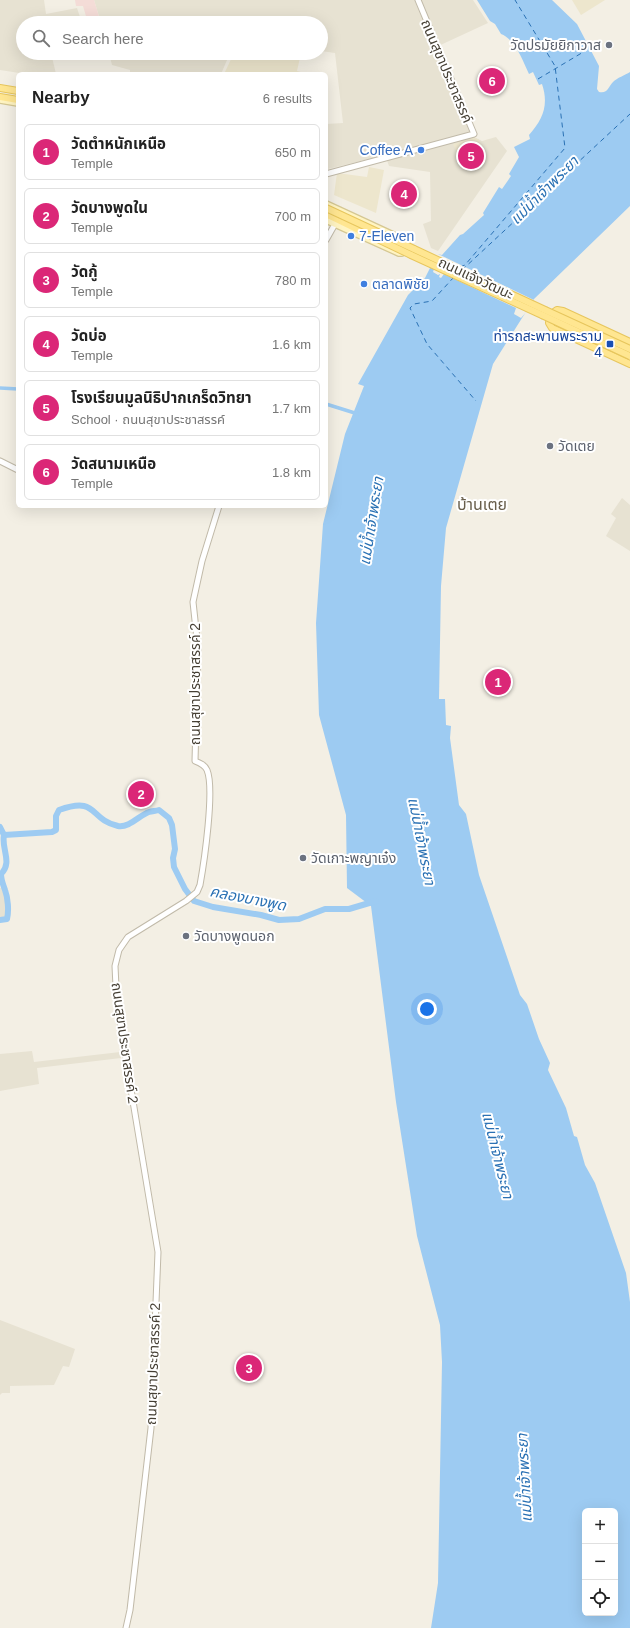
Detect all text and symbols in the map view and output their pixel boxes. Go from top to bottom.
search box [16,16,328,60]
street label: ถนนสุขาประชาสรรค์ [417,17,476,125]
icon: search [30,27,52,49]
text: Search here [62,30,144,47]
place label: วัดปรมัยยิกาวาส [510,37,601,53]
marker: วัดปรมัยยิกาวาส [604,40,614,50]
pin: 6 [479,66,505,96]
text: Nearby [32,88,90,107]
text: 6 results [263,91,312,106]
text: วัดตำหนักเหนือ [71,135,166,152]
pin: 5 [458,141,484,171]
place label: Coffee A [360,142,414,158]
text: 1 [42,145,50,160]
text: 650 m [275,145,311,160]
marker: Coffee A [416,145,426,155]
water label: แม่น้ำเจ้าพระยา [505,151,582,227]
text: Temple [71,156,113,171]
pin: 4 [391,179,417,209]
text: วัดบางพูดใน [71,199,148,216]
text: 2 [42,209,50,224]
text: 700 m [275,209,311,224]
text: Temple [71,220,113,235]
place label: 7-Eleven [359,228,414,244]
marker: 7-Eleven [346,231,356,241]
street label: ถนนแจ้งวัฒนะ [436,254,516,302]
text: วัดกู้ [71,263,98,280]
text: 3 [42,273,50,288]
text: 780 m [275,273,311,288]
place label: ตลาดพิชัย [372,276,429,292]
marker: ตลาดพิชัย [359,279,369,289]
text: Temple [71,284,113,299]
text: วัดบ่อ [71,327,107,344]
place label: ท่ารถสะพานพระราม 4 [493,328,602,360]
text: 4 [42,337,50,352]
text: 1.6 km [272,337,311,352]
marker: ท่ารถสะพานพระราม 4 [605,339,615,349]
text: Temple [71,348,113,363]
text: โรงเรียนมูลนิธิปากเกร็ดวิทยา [71,389,252,406]
text: 5 [42,401,50,416]
text: 1.7 km [272,401,311,416]
text: School · ถนนสุขาประชาสรรค์ [71,412,225,427]
place label: วัดเตย [558,438,595,454]
marker: วัดเตย [545,441,555,451]
text: วัดสนามเหนือ [71,455,156,472]
text: 6 [42,465,50,480]
text: 1.8 km [272,465,311,480]
water label: แม่น้ำเจ้าพระยา [354,475,386,566]
text: Temple [71,476,113,491]
district label: บ้านเตย [457,496,507,513]
street label: ถนนสุขาประชาสรรค์ 2 [187,623,204,745]
pin: 1 [485,667,511,697]
pin: 2 [128,779,154,809]
water label: แม่น้ำเจ้าพระยา [405,795,441,887]
place label: วัดเกาะพญาเจ๋ง [311,850,396,866]
marker: วัดเกาะพญาเจ๋ง [298,853,308,863]
water label: คลองบางพูด [208,882,288,915]
place label: วัดบางพูดนอก [194,928,275,945]
marker: วัดบางพูดนอก [181,931,191,941]
street label: ถนนสุขาประชาสรรค์ 2 [108,981,141,1105]
your location [417,999,437,1019]
water label: แม่น้ำเจ้าพระยา [479,1109,519,1201]
street label: ถนนสุขาประชาสรรค์ 2 [143,1302,164,1425]
pin: 3 [236,1353,262,1383]
water label: แม่น้ำเจ้าพระยา [511,1432,535,1523]
map controls [582,1508,618,1616]
button: + [582,1508,618,1544]
button: − [582,1544,618,1580]
button: locate [582,1580,618,1616]

